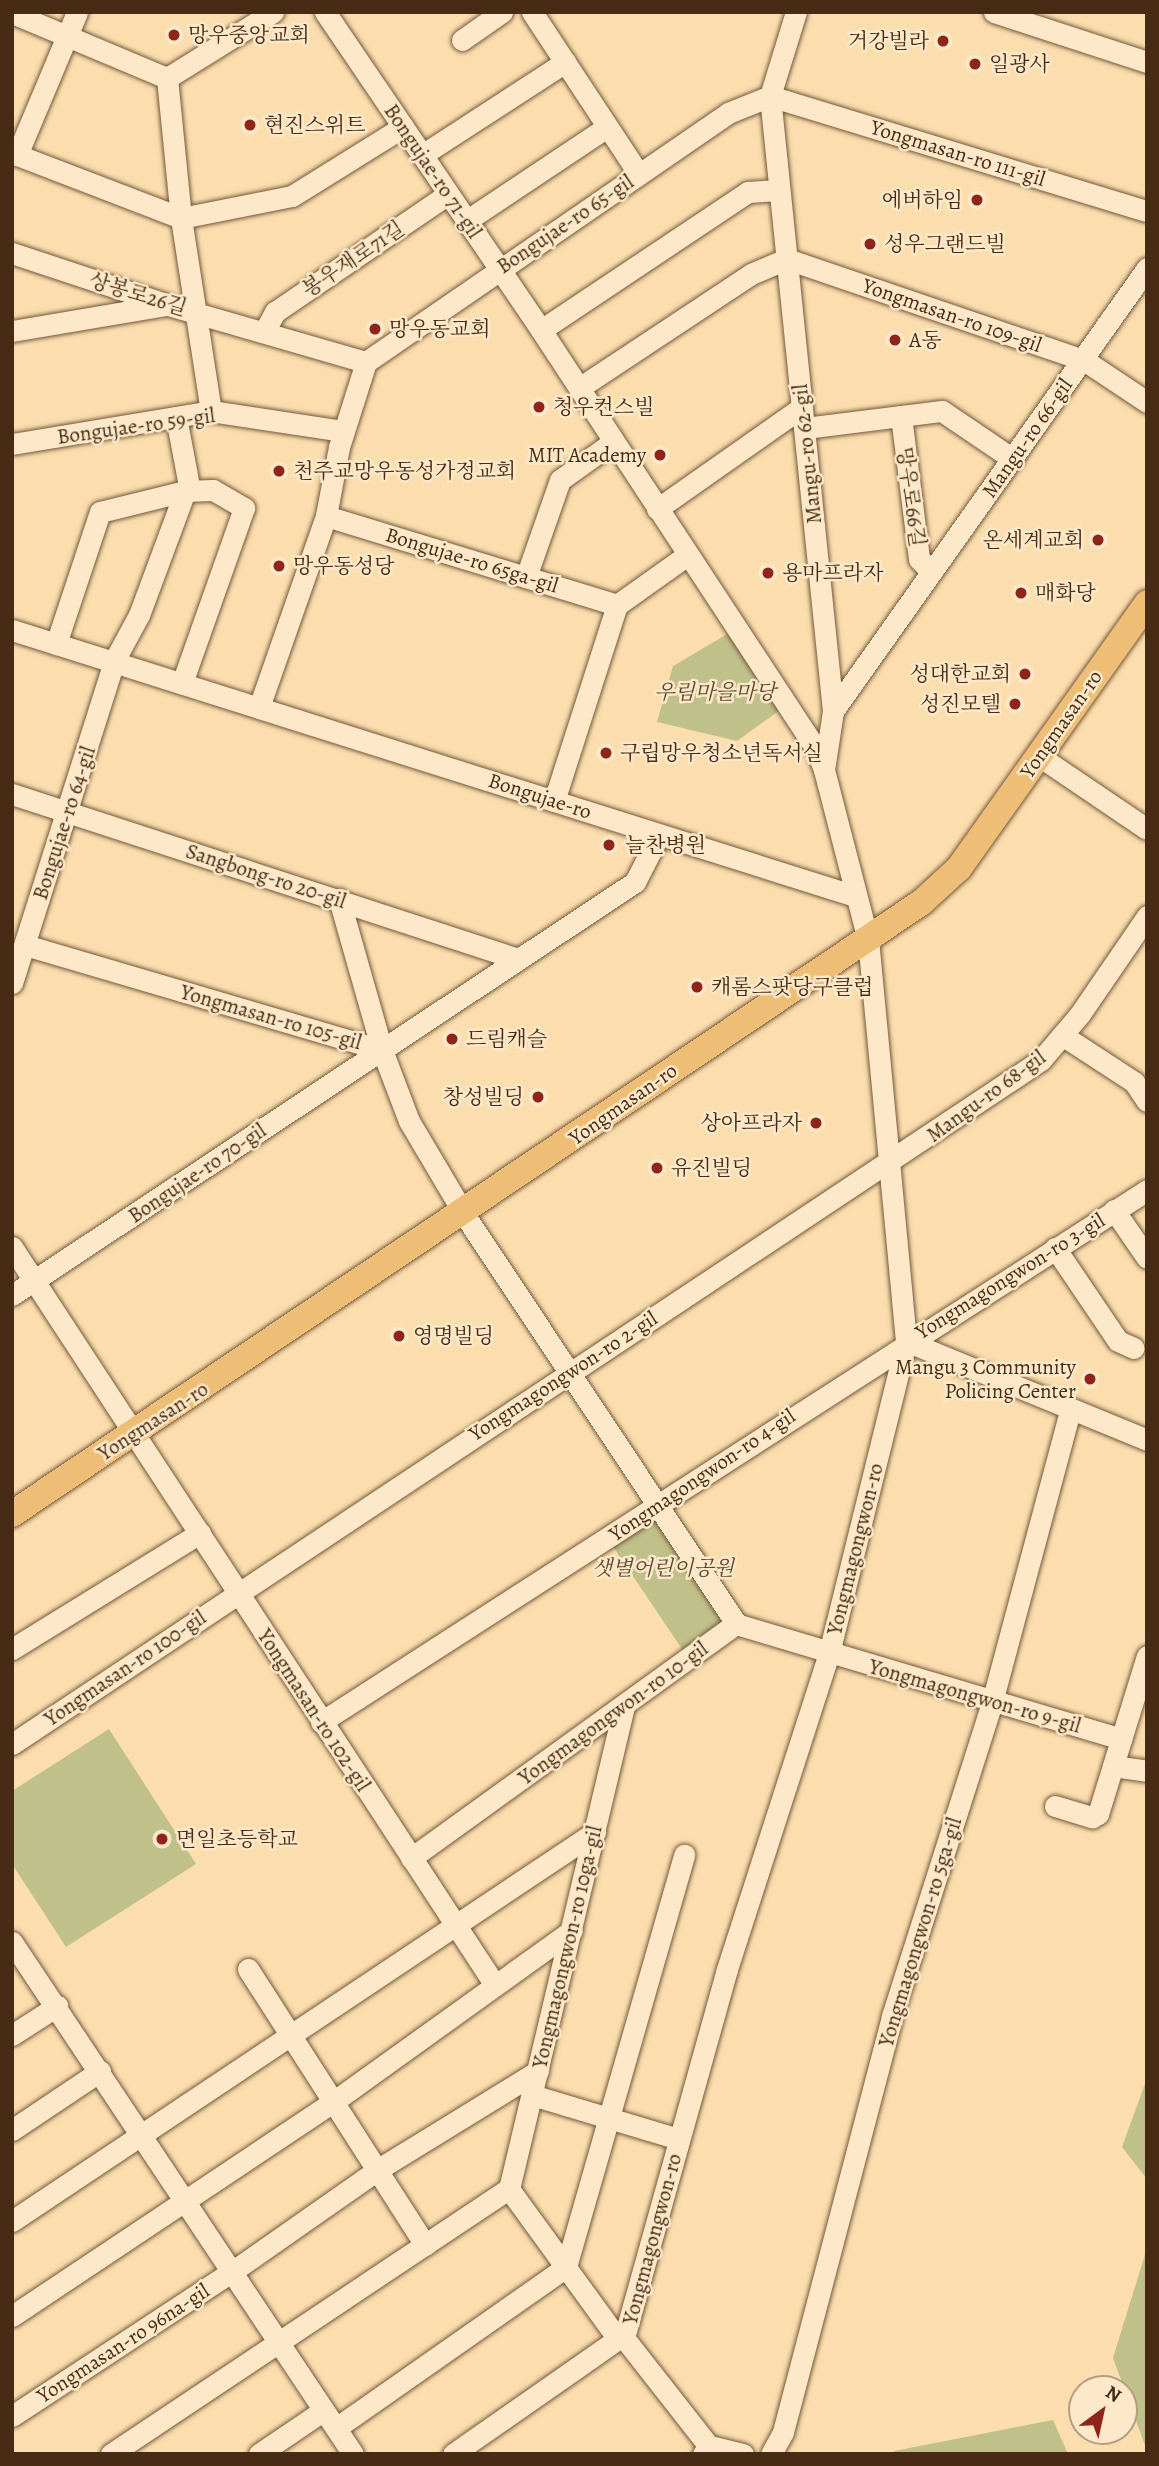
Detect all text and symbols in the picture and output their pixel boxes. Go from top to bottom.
place label: 망우중앙교회 [188,22,310,48]
marker: 망우중앙교회 [166,27,182,43]
place label: 거강빌라 [848,28,929,54]
marker: 거강빌라 [935,33,951,49]
place label: 일광사 [989,51,1050,77]
marker: 일광사 [967,56,983,72]
street label: Bongujae-ro 71-gil [379,99,487,243]
place label: 현진스위트 [264,112,365,138]
street label: Yongmasan-ro 111-gil [868,114,1048,192]
marker: 현진스위트 [242,117,258,133]
street label: Bongujae-ro 65-gil [492,169,638,279]
place label: 에버하임 [882,187,963,213]
marker: 에버하임 [969,192,985,208]
street label: 봉우재로71길 [297,216,409,302]
place label: 성우그랜드빌 [884,231,1006,257]
marker: 성우그랜드빌 [862,236,878,252]
street label: 상봉로26길 [86,267,190,321]
street label: Yongmasan-ro 109-gil [859,273,1045,357]
place label: 망우동교회 [389,316,490,342]
marker: 망우동교회 [367,321,383,337]
place label: A동 [909,327,942,353]
marker: A동 [887,332,903,348]
street label: Mangu-ro 66-gil [976,373,1078,503]
street label: Mangu-ro 62-gil [787,383,827,525]
place label: 청우컨스빌 [553,394,654,420]
marker: 청우컨스빌 [531,399,547,415]
street label: Bongujae-ro 59-gil [55,402,217,450]
place label: MIT Academy [528,442,646,468]
street label: 망우로66길 [892,445,930,549]
marker: MIT Academy [652,447,668,463]
place label: 천주교망우동성가정교회 [293,458,516,484]
marker: 천주교망우동성가정교회 [271,463,287,479]
street label: Bongujae-ro 65ga-gil [383,522,561,598]
place label: 온세계교회 [983,527,1084,553]
marker: 온세계교회 [1090,532,1106,548]
place label: 망우동성당 [293,553,394,579]
marker: 망우동성당 [271,558,287,574]
place label: 용마프라자 [782,560,883,586]
marker: 용마프라자 [760,565,776,581]
place label: 매화당 [1035,580,1096,606]
marker: 매화당 [1013,585,1029,601]
place label: 성대한교회 [910,661,1011,687]
street label: Yongmasan-ro [1014,665,1108,783]
marker: 성대한교회 [1017,666,1033,682]
park label: 우림마을마당 [654,679,776,705]
place label: 성진모텔 [920,691,1001,717]
marker: 성진모텔 [1007,696,1023,712]
place label: 구립망우청소년독서실 [620,740,823,766]
street label: Bongujae-ro 64-gil [27,743,101,903]
marker: 구립망우청소년독서실 [598,745,614,761]
street label: Bongujae-ro [485,768,595,824]
place label: 늘찬병원 [625,832,706,858]
marker: 늘찬병원 [599,835,619,855]
street label: Sangbong-ro 20-gil [183,838,349,914]
place label: 캐롬스팟당구클럽 [711,974,873,1000]
street label: Yongmasan-ro 105-gil [177,979,365,1055]
marker: 캐롬스팟당구클럽 [689,979,705,995]
place label: 드림캐슬 [466,1026,547,1052]
marker: 드림캐슬 [444,1031,460,1047]
street label: Mangu-ro 68-gil [922,1044,1050,1148]
street label: Yongmasan-ro [564,1057,682,1151]
place label: 창성빌딩 [443,1084,524,1110]
marker: 창성빌딩 [530,1089,546,1105]
place label: 상아프라자 [701,1110,802,1136]
marker: 상아프라자 [808,1115,824,1131]
street label: Bongujae-ro 70-gil [123,1118,271,1228]
place label: 유진빌딩 [671,1155,752,1181]
marker: 유진빌딩 [649,1160,665,1176]
street label: Yongmagongwon-ro 3-gil [911,1207,1109,1345]
street label: Yongmagongwon-ro 2-gil [464,1306,662,1446]
place label: 영명빌딩 [413,1323,494,1349]
marker: 영명빌딩 [391,1328,407,1344]
place label: Mangu 3 Community Policing Center [895,1354,1076,1404]
marker: Mangu 3 Community Policing Center [1082,1371,1098,1387]
street label: Yongmasan-ro [93,1376,213,1466]
street label: Yongmagongwon-ro 4-gil [604,1403,800,1547]
street label: Yongmagongwon-ro [821,1461,889,1637]
park label: 샛별어린이공원 [592,1555,734,1581]
street label: Yongmasan-ro 100-gil [39,1605,211,1731]
street label: Yongmasan-ro 102-gil [252,1624,376,1796]
street label: Yongmagongwon-ro 10-gil [513,1636,713,1790]
street label: Yongmagongwon-ro 9-gil [866,1654,1084,1738]
street label: Yongmagongwon-ro 5ga-gil [873,1814,967,2050]
street label: Yongmagongwon-ro 10ga-gil [527,1823,607,2071]
place label: 면일초등학교 [176,1826,298,1852]
marker: 면일초등학교 [154,1831,170,1847]
street label: Yongmagongwon-ro [617,2151,687,2327]
street label: Yongmasan-ro 96na-gil [32,2278,214,2408]
north arrow [1068,2375,1138,2445]
text: N [1100,2379,1126,2409]

